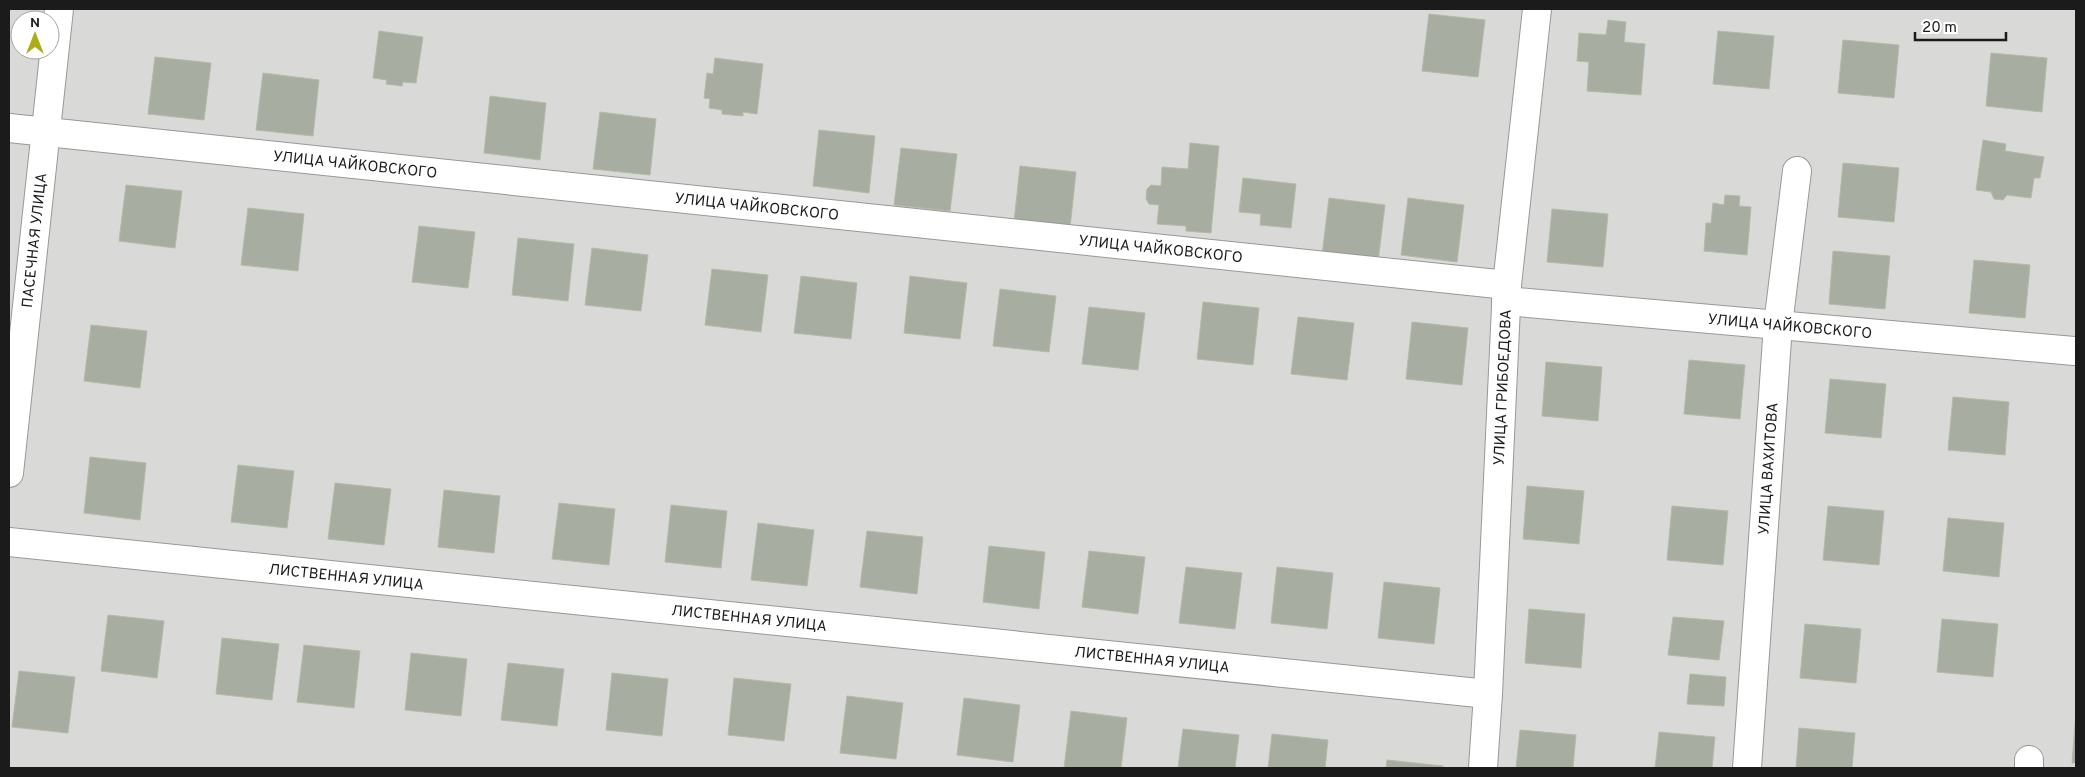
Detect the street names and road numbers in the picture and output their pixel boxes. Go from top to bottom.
street label: УЛИЦА ЧАЙКОВСКОГО [272,148,438,184]
street label: ПАСЕЧНАЯ УЛИЦА [19,172,52,309]
street label: УЛИЦА ЧАЙКОВСКОГО [674,190,840,226]
street label: УЛИЦА ЧАЙКОВСКОГО [1077,232,1244,268]
street label: УЛИЦА ГРИБОЕДОВА [1491,309,1517,466]
street label: УЛИЦА ЧАЙКОВСКОГО [1707,311,1873,344]
street label: УЛИЦА ВАХИТОВА [1755,402,1784,536]
street label: ЛИСТВЕННАЯ УЛИЦА [267,561,425,596]
street label: ЛИСТВЕННАЯ УЛИЦА [670,602,828,637]
street label: ЛИСТВЕННАЯ УЛИЦА [1073,644,1231,678]

